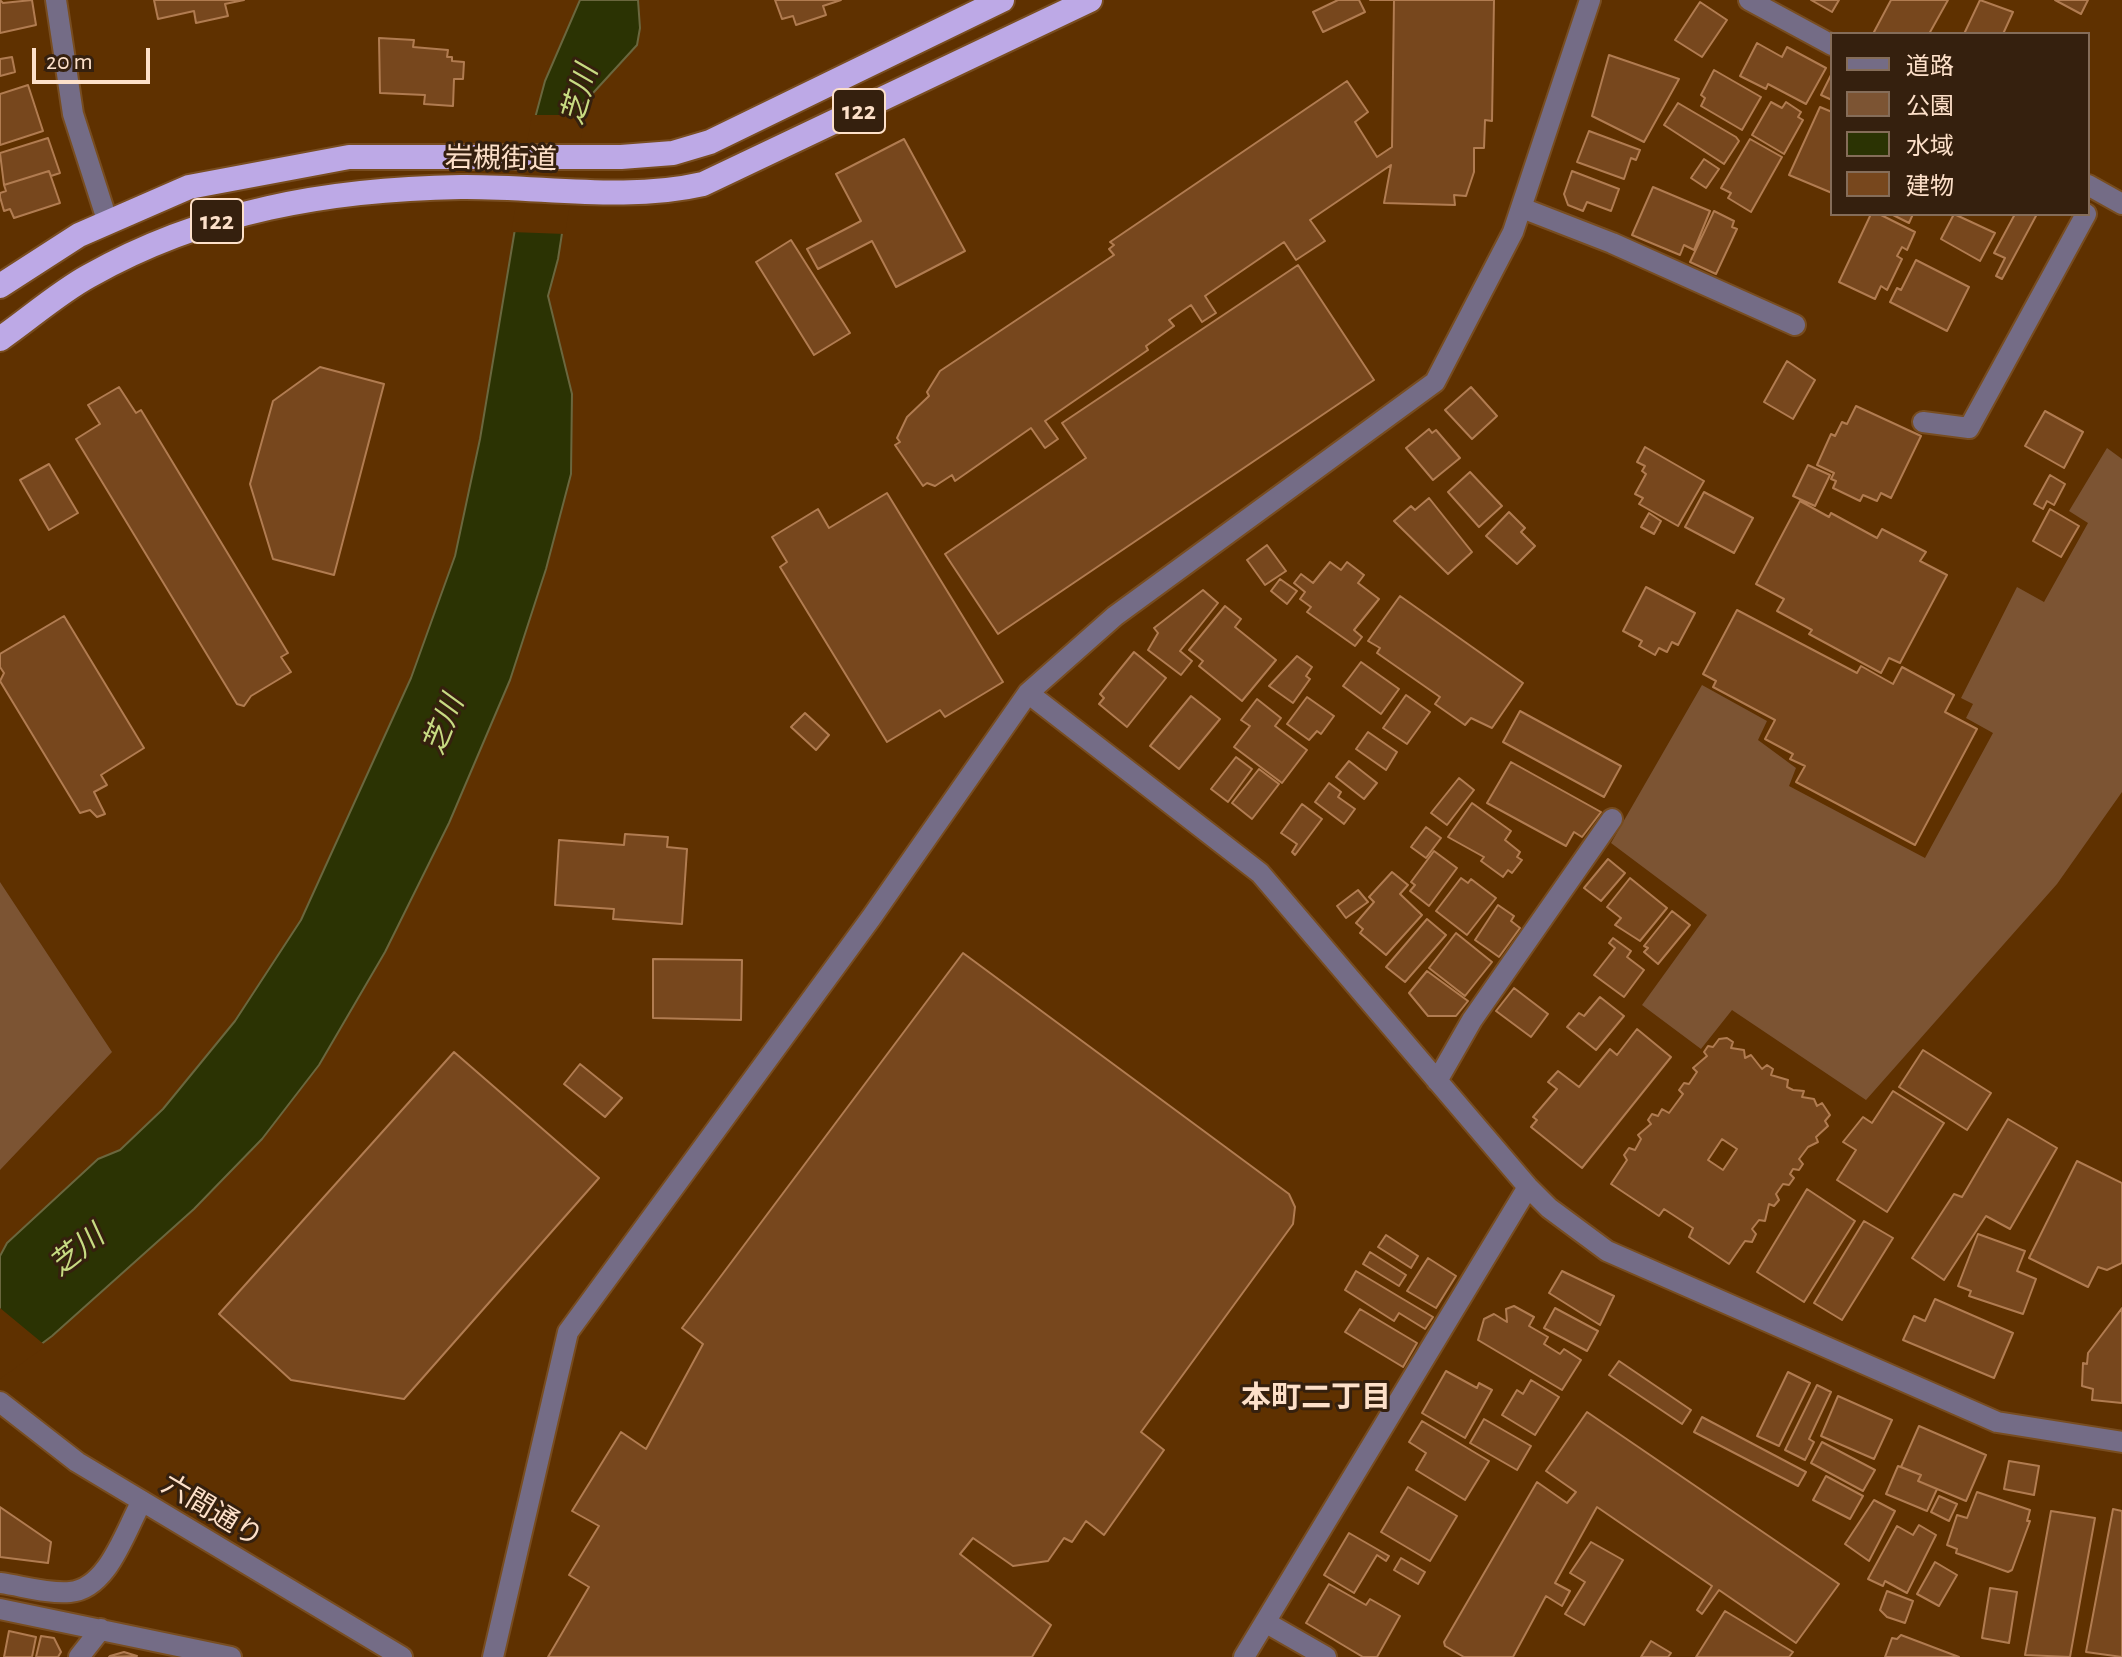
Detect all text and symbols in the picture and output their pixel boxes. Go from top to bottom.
scale bar [36,32,154,82]
legend [1830,32,2090,216]
text: 20 m [46,50,93,74]
text: 道路 [1906,55,1954,79]
water label: 芝川 [554,61,606,129]
road number: 122 [833,89,885,133]
text: 公園 [1906,95,1954,119]
text: 水域 [1906,135,1954,159]
street label: 岩槻街道 [445,141,557,177]
text: 建物 [1906,175,1954,199]
road number: 122 [191,199,243,243]
water label: 芝川 [416,690,472,760]
water label: 芝川 [42,1218,112,1284]
district label: 本町二丁目 [1241,1380,1391,1416]
street label: 六間通り [155,1468,269,1554]

